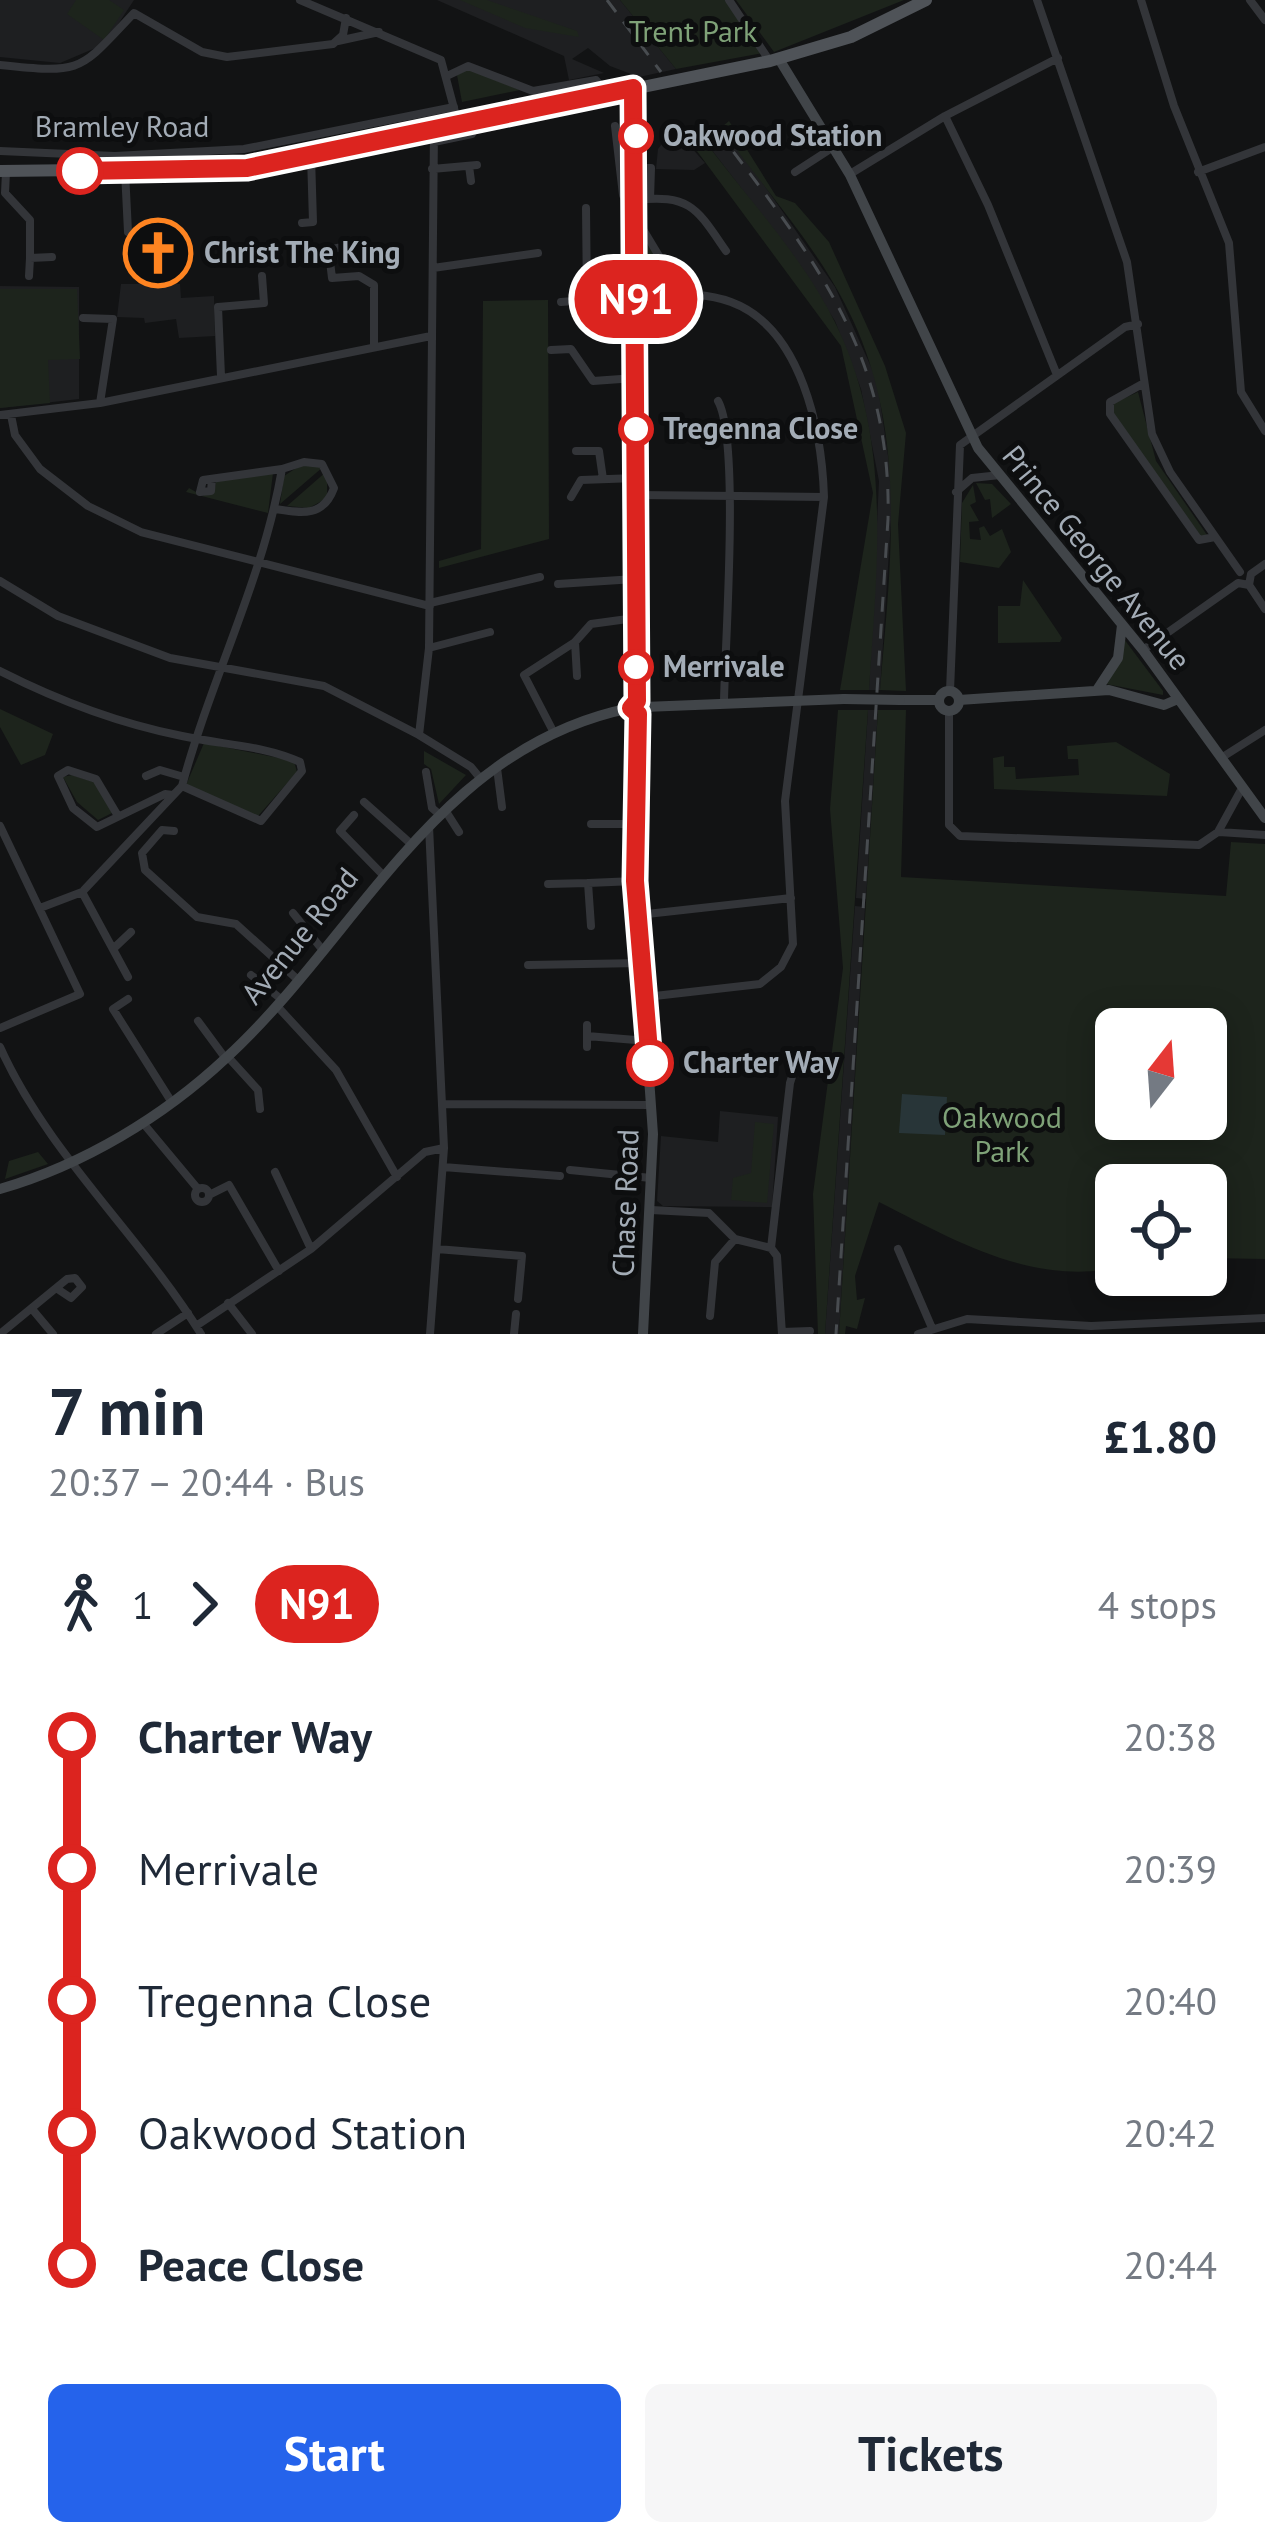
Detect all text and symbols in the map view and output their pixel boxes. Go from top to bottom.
park label: Trent Park [629,11,758,50]
street label: Bramley Road [35,106,209,145]
place label: Oakwood Station [663,115,882,154]
marker: Oakwood Station [620,120,652,152]
unlabelled marker [58,149,102,193]
church icon: Christ The King [123,218,193,288]
place label: Christ The King [204,232,401,271]
line badge: N91 [567,260,705,338]
text: N91 [598,271,674,326]
place label: Tregenna Close [663,408,858,447]
marker: Tregenna Close [620,413,652,445]
street label: Prince George Avenue [995,437,1200,677]
place label: Merrivale [663,646,785,685]
marker: Merrivale [620,651,652,683]
street label: Avenue Road [232,859,366,1012]
north arrow [1095,1008,1227,1140]
map controls [1095,1008,1227,1296]
marker: Charter Way [628,1041,672,1085]
place label: Charter Way [683,1042,840,1081]
park label: Oakwood Park [942,1097,1062,1170]
street label: Chase Road [602,1128,647,1277]
button: locate [1095,1164,1227,1296]
text: 7 min [48,1368,205,1453]
text: £1.80 [1104,1407,1217,1465]
text: 20:37 – 20:44 · Bus [48,1456,365,1507]
icon: walk [48,1571,114,1637]
icon: forward [171,1571,237,1637]
text: N91 [279,1576,355,1631]
text: 1 [132,1579,153,1630]
text: 4 stops [1098,1579,1217,1630]
text: Charter Way [138,1707,372,1765]
text: 20:38 [1123,1711,1217,1762]
text: Merrivale [138,1839,319,1897]
text: 20:39 [1123,1843,1217,1894]
text: Tregenna Close [138,1971,431,2029]
text: 20:40 [1123,1975,1217,2026]
text: Oakwood Station [138,2103,467,2161]
text: 20:42 [1123,2107,1217,2158]
text: Peace Close [138,2235,364,2293]
text: 20:44 [1123,2239,1217,2290]
button: Start [48,2384,621,2522]
button: Tickets [645,2384,1217,2522]

